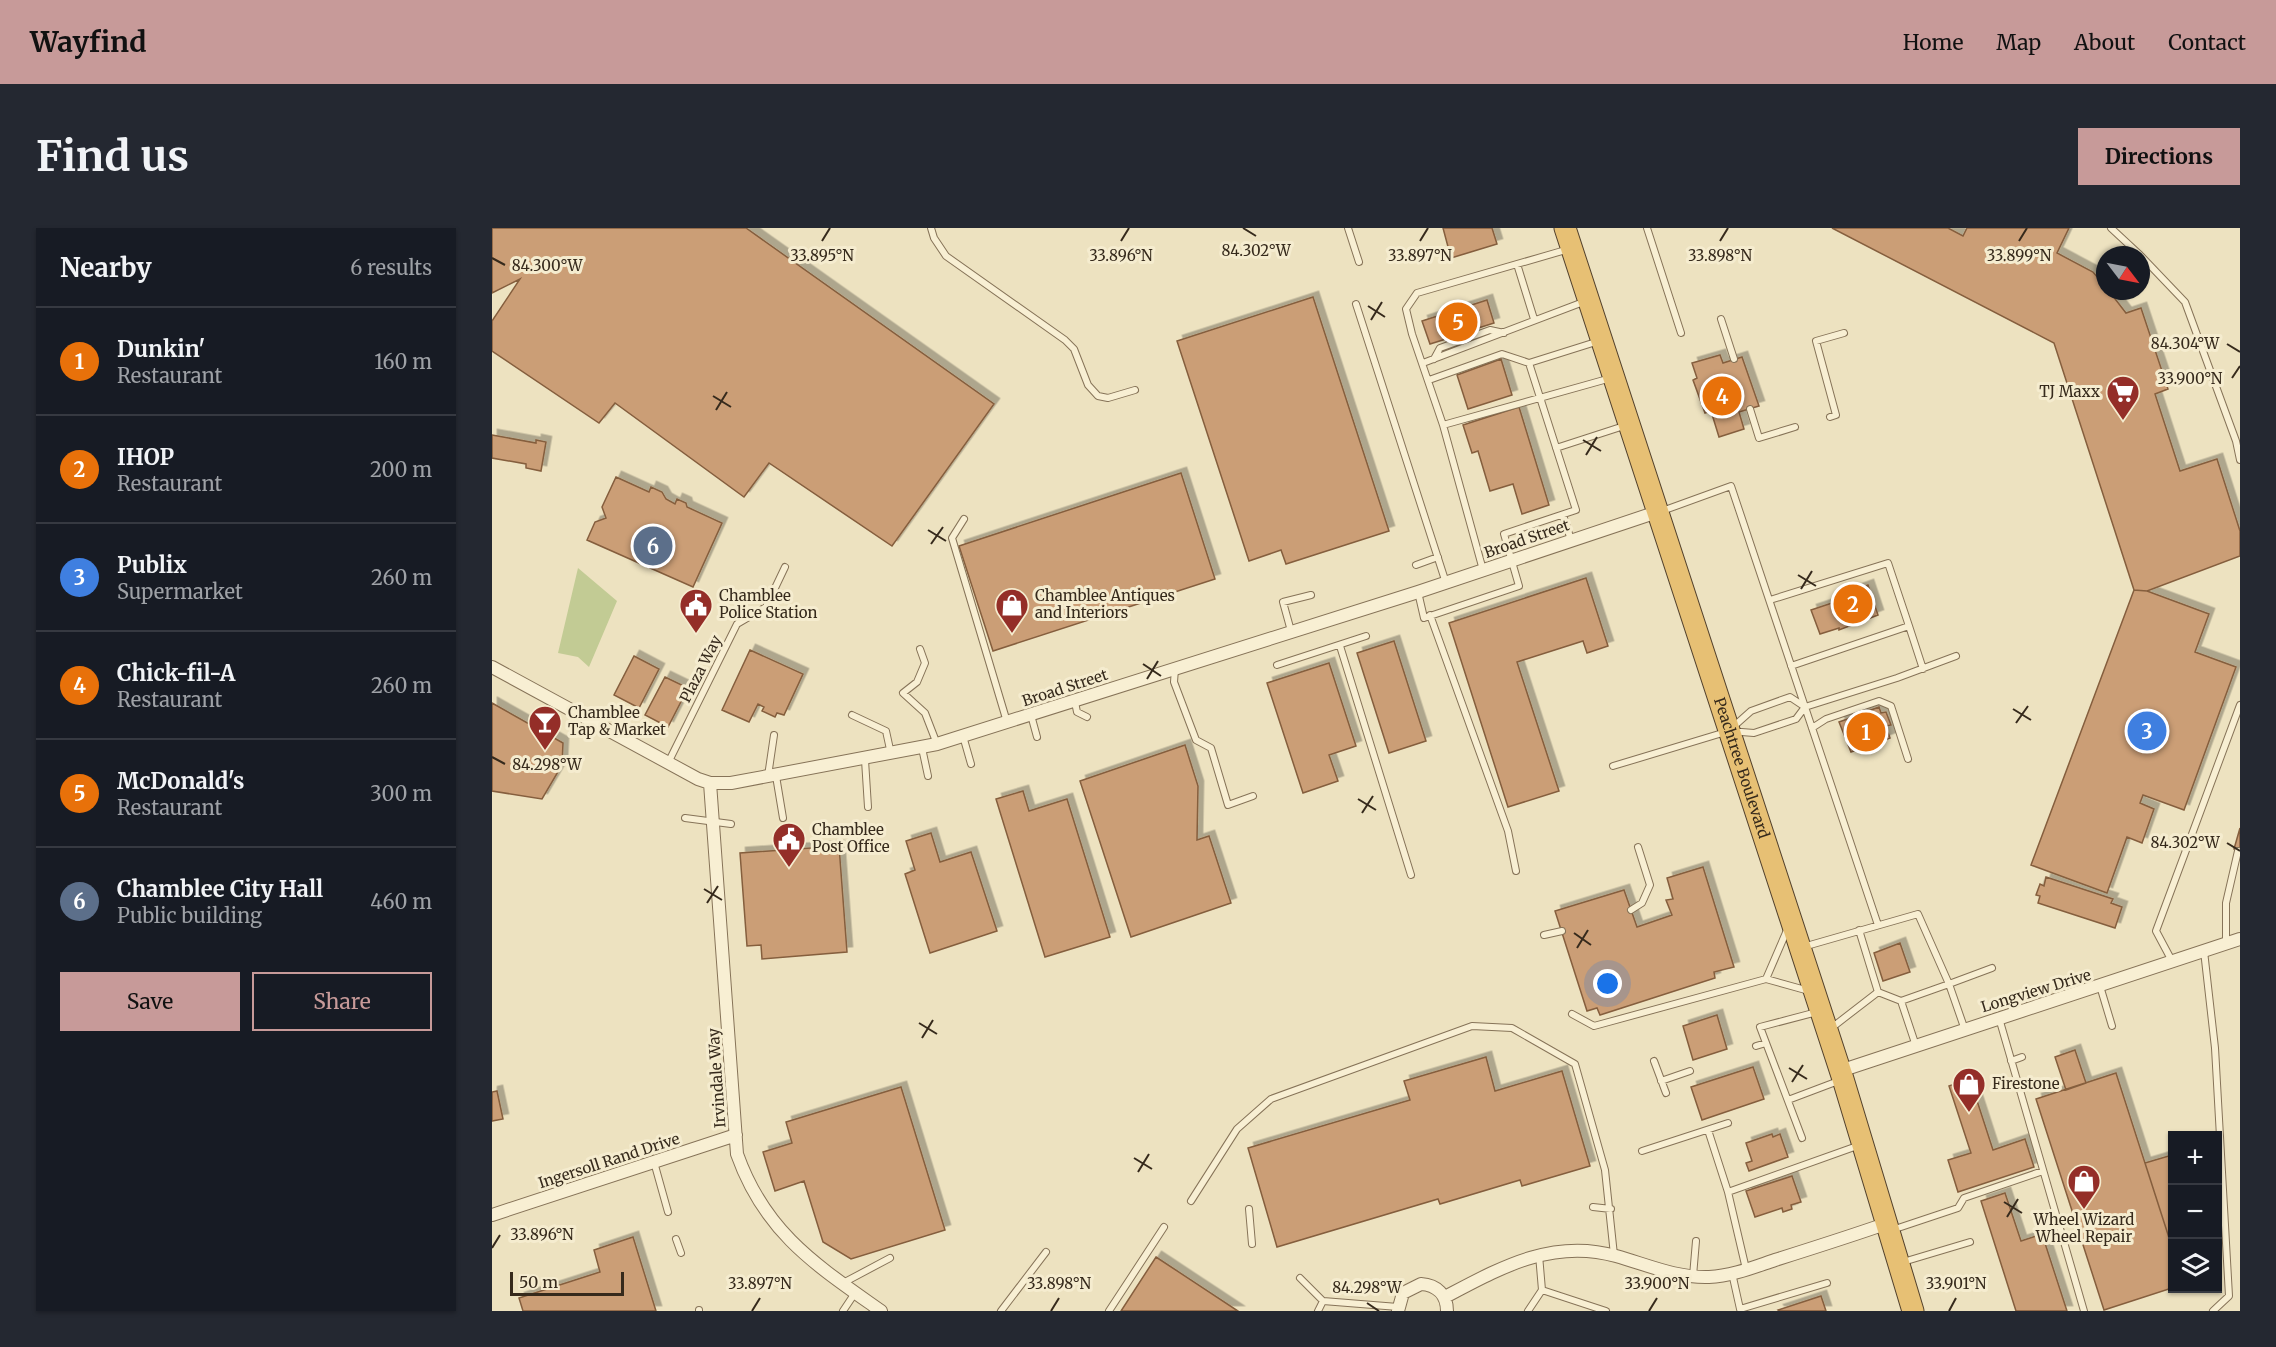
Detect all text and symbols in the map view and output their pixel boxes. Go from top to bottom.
text: Wayfind [30,24,146,60]
text: Home [1903,29,1963,56]
text: Map [1996,29,2041,56]
text: About [2074,29,2135,56]
text: Contact [2168,29,2246,56]
button: Directions [2078,128,2240,185]
text: Find us [36,130,189,182]
text: 84.302°W [1221,241,1292,260]
text: 33.895°N [790,246,854,265]
text: 33.896°N [1089,246,1153,265]
text: 33.897°N [1388,246,1452,265]
text: 33.898°N [1688,246,1752,265]
text: 33.899°N [1987,246,2052,265]
north arrow [2096,246,2150,300]
text: Nearby [60,251,152,284]
text: 6 results [350,255,432,280]
text: 84.300°W [512,256,583,275]
pin: 5 [1438,300,1478,344]
text: 84.304°W [2151,334,2220,353]
text: Dunkin' [117,335,205,363]
text: 1 [75,349,84,374]
text: 160 m [374,349,432,374]
text: Restaurant [117,363,222,388]
text: 33.900°N [2158,369,2223,388]
pin: 4 [1702,374,1742,418]
supermarket icon: TJ Maxx [2105,374,2141,421]
place label: TJ Maxx [2039,382,2100,401]
text: IHOP [117,443,174,471]
text: 2 [74,457,85,482]
text: 200 m [370,457,432,482]
text: Restaurant [117,471,222,496]
street label: Broad Street [1482,515,1572,562]
pin: 6 [634,524,672,568]
text: Publix [117,551,187,579]
text: 3 [74,565,85,590]
text: 260 m [371,565,432,590]
text: Supermarket [117,579,243,604]
pin: 2 [1834,582,1872,626]
place label: Chamblee Police Station [719,586,817,622]
place label: Chamblee Antiques and Interiors [1035,586,1175,622]
public building icon: Chamblee Police Station [678,587,714,634]
shop icon: Chamblee Antiques and Interiors [994,587,1030,634]
street label: Plaza Way [675,632,726,706]
text: Chick-fil-A [117,659,235,687]
street label: Broad Street [1020,665,1110,710]
text: 4 [73,673,86,698]
text: 260 m [371,673,432,698]
text: Restaurant [117,687,222,712]
street label: Peachtree Boulevard [1710,695,1774,841]
place label: Chamblee Tap & Market [568,703,666,739]
bar icon: Chamblee Tap & Market [527,704,563,751]
pin: 3 [2128,708,2166,754]
pin: 1 [1846,710,1886,754]
text: 84.298°W [512,755,583,774]
text: McDonald's [117,767,244,795]
text: 5 [74,781,85,806]
text: 300 m [370,781,432,806]
text: Restaurant [117,795,222,820]
place label: Chamblee Post Office [812,820,890,856]
public building icon: Chamblee Post Office [771,821,807,868]
text: 84.302°W [2150,833,2221,852]
text: Chamblee City Hall [117,875,323,903]
text: 6 [73,889,86,914]
text: 460 m [370,889,432,914]
text: Public building [117,903,262,928]
street label: Longview Drive [1979,965,2093,1016]
your location [1593,969,1622,998]
button: Save [60,972,240,1031]
button: Share [252,972,432,1031]
street label: Irvindale Way [704,1027,729,1129]
shop icon: Firestone [1951,1066,1987,1113]
place label: Firestone [1992,1074,2060,1093]
street label: Ingersoll Rand Drive [536,1129,682,1192]
map controls [2168,1131,2222,1293]
button: + [2168,1131,2222,1185]
shop icon: Wheel Wizard Wheel Repair [2066,1163,2102,1210]
button: − [2168,1185,2222,1239]
place label: Wheel Wizard Wheel Repair [2033,1210,2134,1246]
text: 33.896°N [510,1225,574,1244]
button: layers [2168,1239,2222,1293]
scale bar [510,1269,624,1296]
text: 50 m [519,1272,558,1292]
text: 33.897°N [728,1274,792,1293]
text: 33.898°N [1027,1274,1091,1293]
text: 33.900°N [1625,1274,1690,1293]
text: 33.901°N [1926,1274,1987,1293]
text: 84.298°W [1332,1278,1403,1297]

